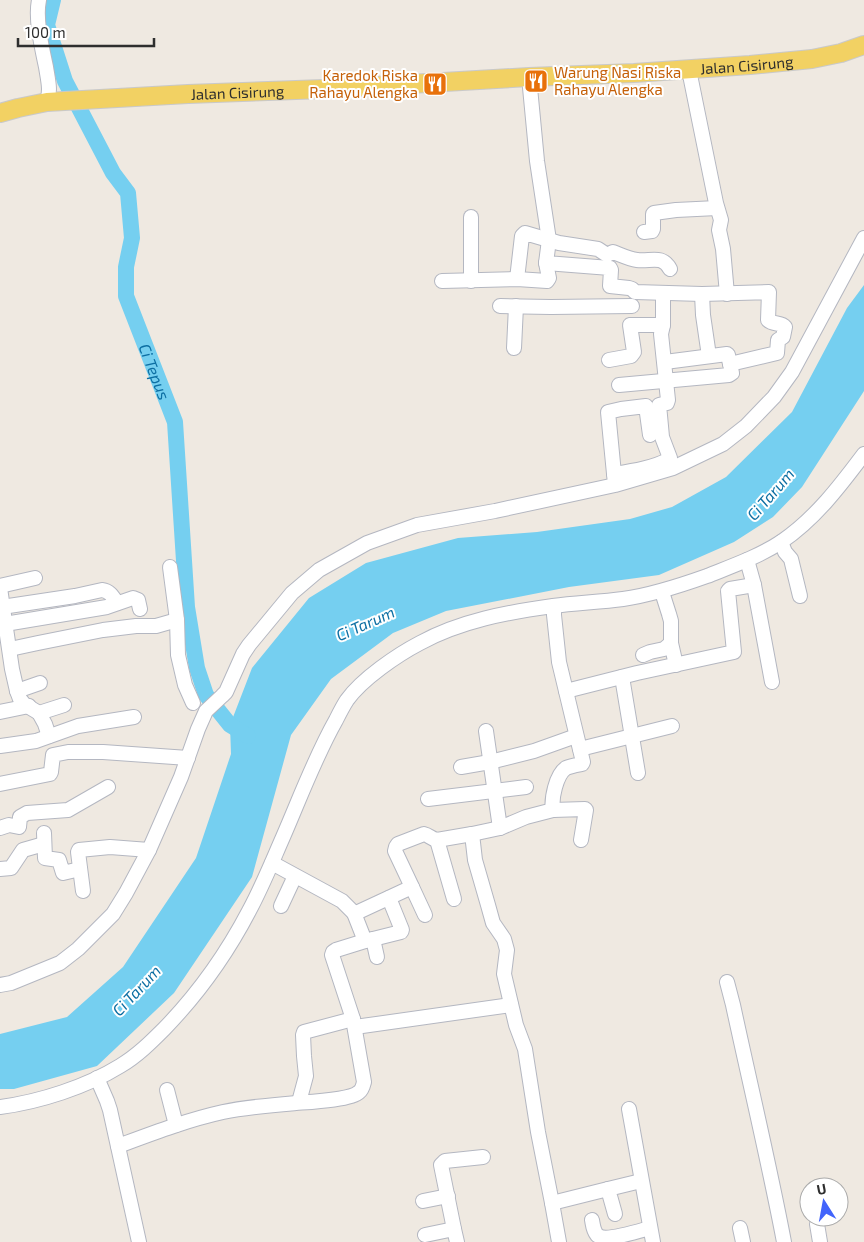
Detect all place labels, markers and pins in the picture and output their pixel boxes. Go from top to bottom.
place label: Warung Nasi Riska Rahayu Alengka [554,63,681,98]
place label: Karedok Riska Rahayu Alengka [309,66,418,101]
restaurant icon: Warung Nasi Riska Rahayu Alengka [523,68,549,94]
restaurant icon: Karedok Riska Rahayu Alengka [422,71,448,97]

